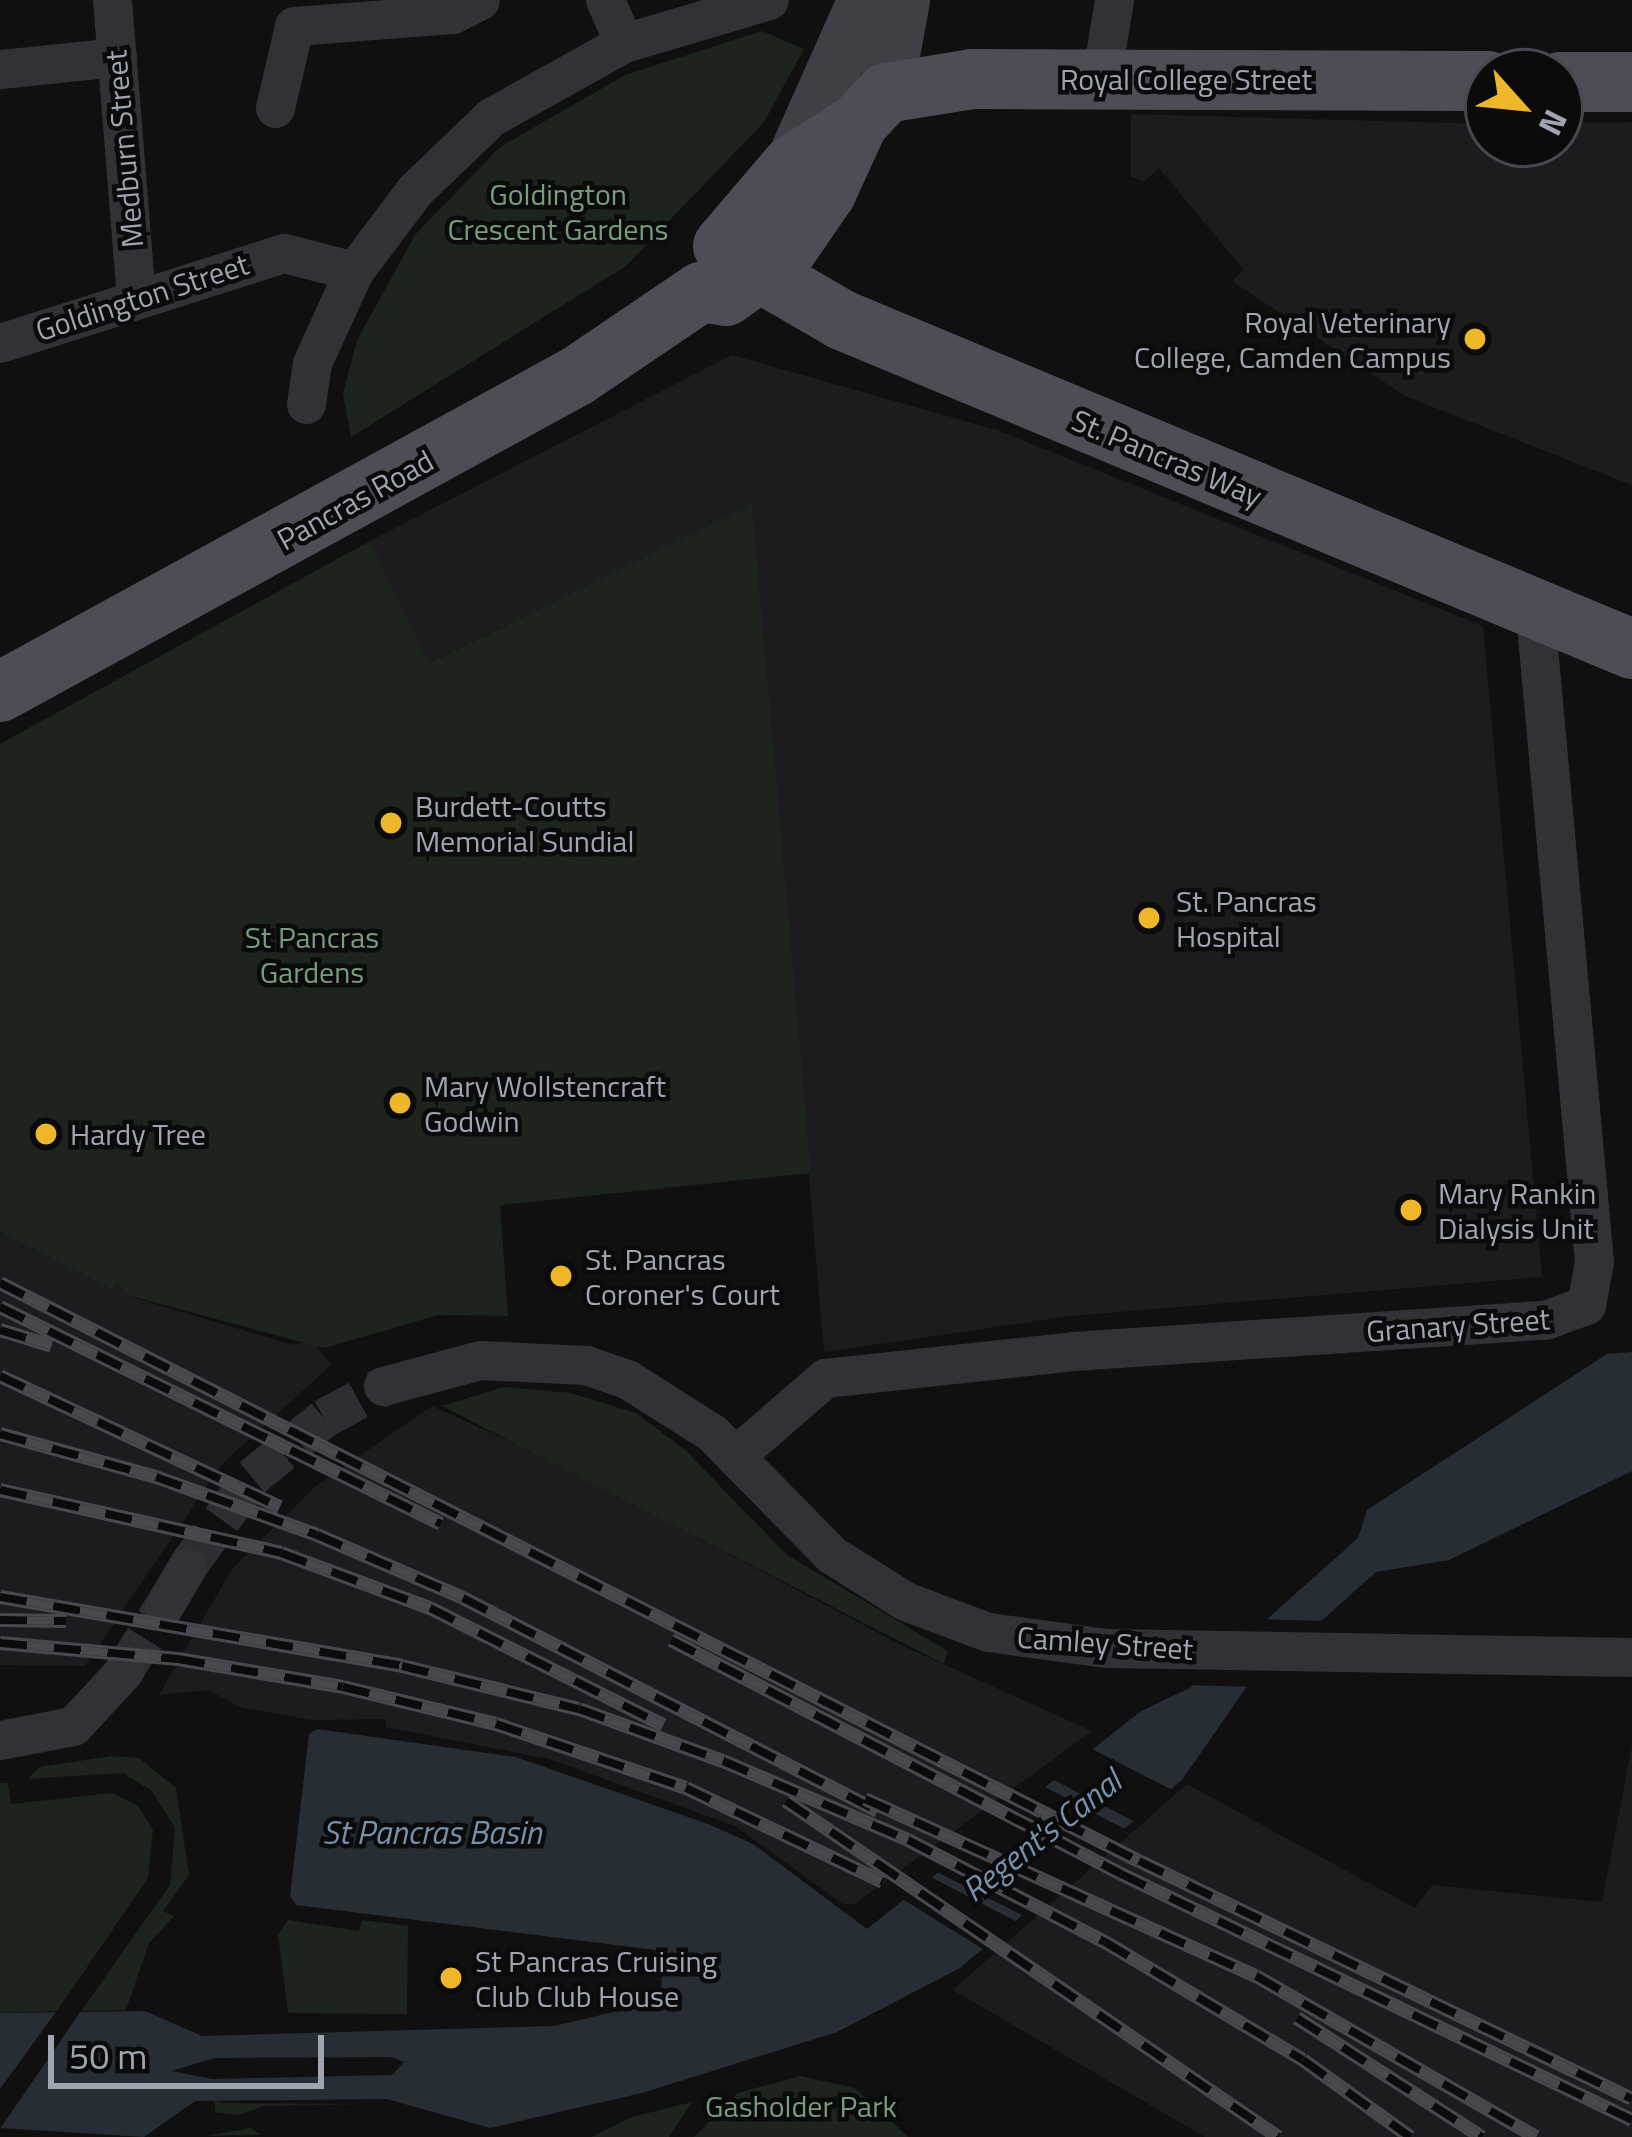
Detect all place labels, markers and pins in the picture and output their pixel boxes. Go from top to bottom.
place label: Royal Veterinary College, Camden Campus [1134,304,1451,374]
marker: Royal Veterinary College, Camden Campus [1462,326,1488,352]
place label: Burdett-Coutts Memorial Sundial [415,788,634,858]
marker: Burdett-Coutts Memorial Sundial [378,810,404,836]
place label: St. Pancras Hospital [1176,883,1317,954]
marker: St. Pancras Hospital [1133,902,1165,934]
place label: Mary Wollstencraft Godwin [424,1068,666,1138]
marker: Mary Wollstencraft Godwin [387,1090,413,1116]
place label: Hardy Tree [70,1116,206,1152]
marker: Hardy Tree [33,1121,59,1147]
place label: Mary Rankin Dialysis Unit [1438,1175,1596,1246]
marker: Mary Rankin Dialysis Unit [1395,1194,1427,1226]
place label: St. Pancras Coroner's Court [585,1241,780,1312]
marker: St. Pancras Coroner's Court [548,1263,574,1289]
place label: St Pancras Cruising Club Club House [475,1943,717,2014]
marker: St Pancras Cruising Club Club House [438,1965,464,1991]

